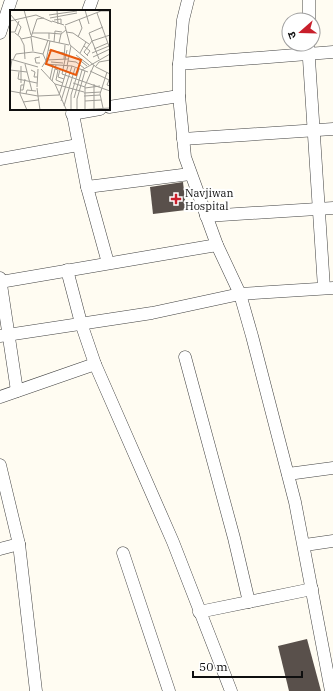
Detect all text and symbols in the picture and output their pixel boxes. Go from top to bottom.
inset map [10,10,110,110]
north arrow [281,12,321,52]
text: उ [284,29,299,41]
place label: Navjiwan Hospital [185,186,234,213]
marker: Navjiwan Hospital [170,193,182,205]
scale bar [193,653,302,679]
text: 50 m [199,659,228,674]

